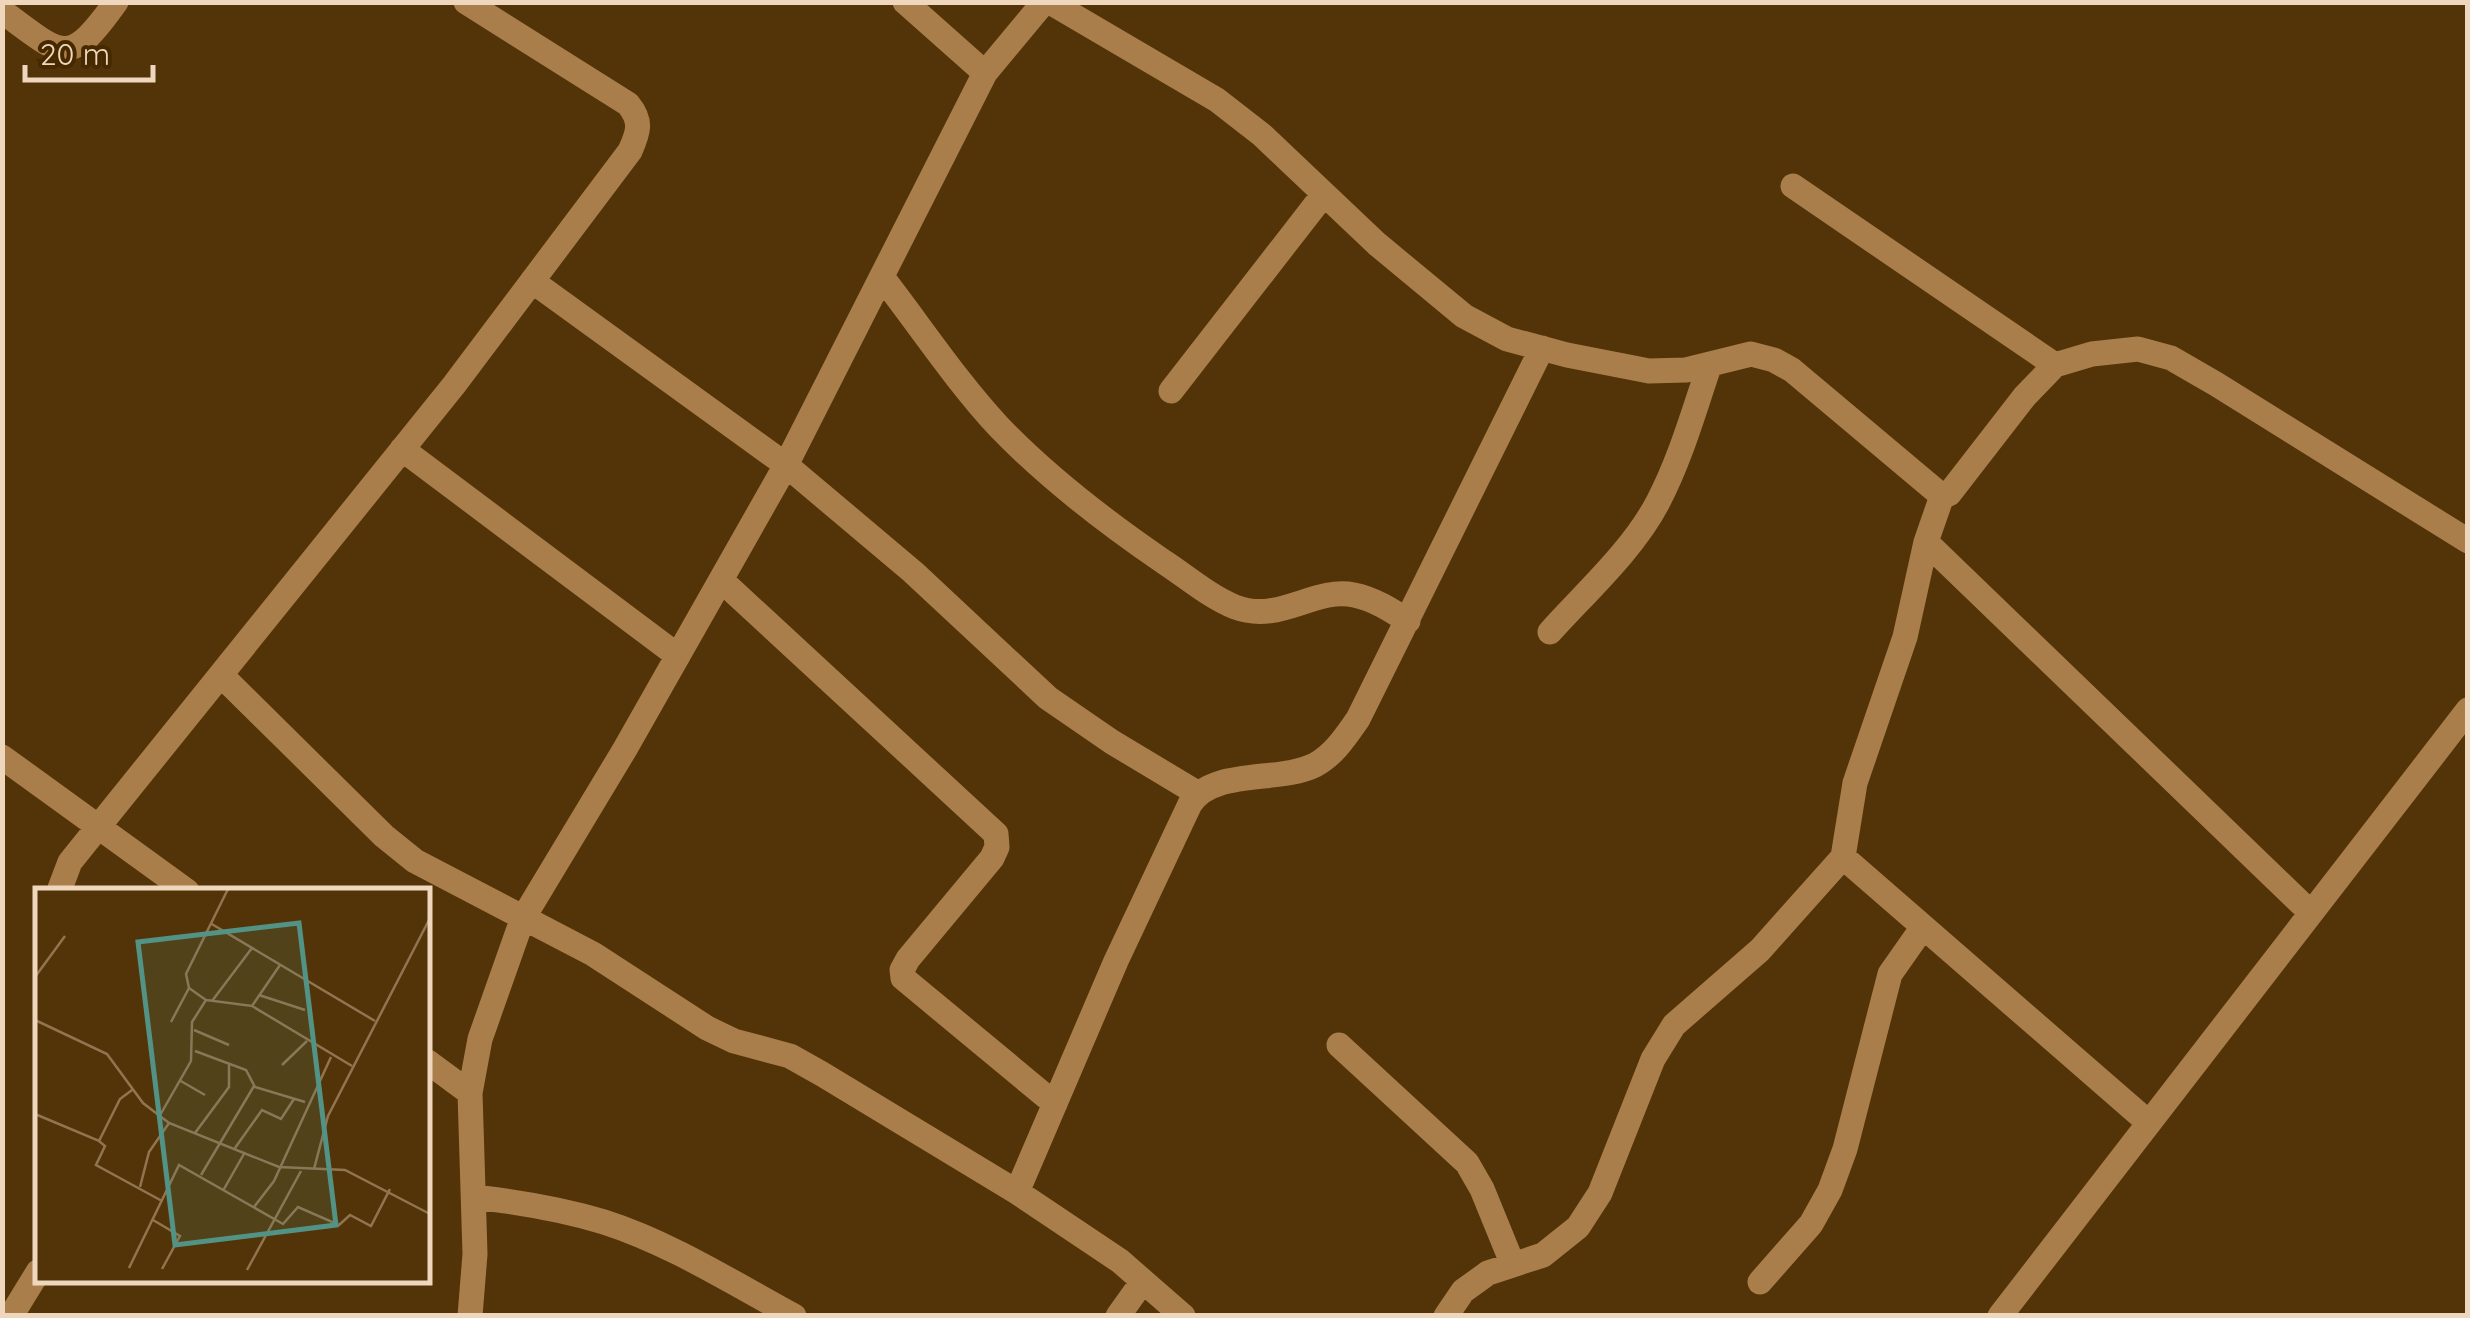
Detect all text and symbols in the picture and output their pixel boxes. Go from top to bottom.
scale bar [25,20,152,82]
text: 20 m [40,35,110,73]
inset map [35,888,430,1283]

